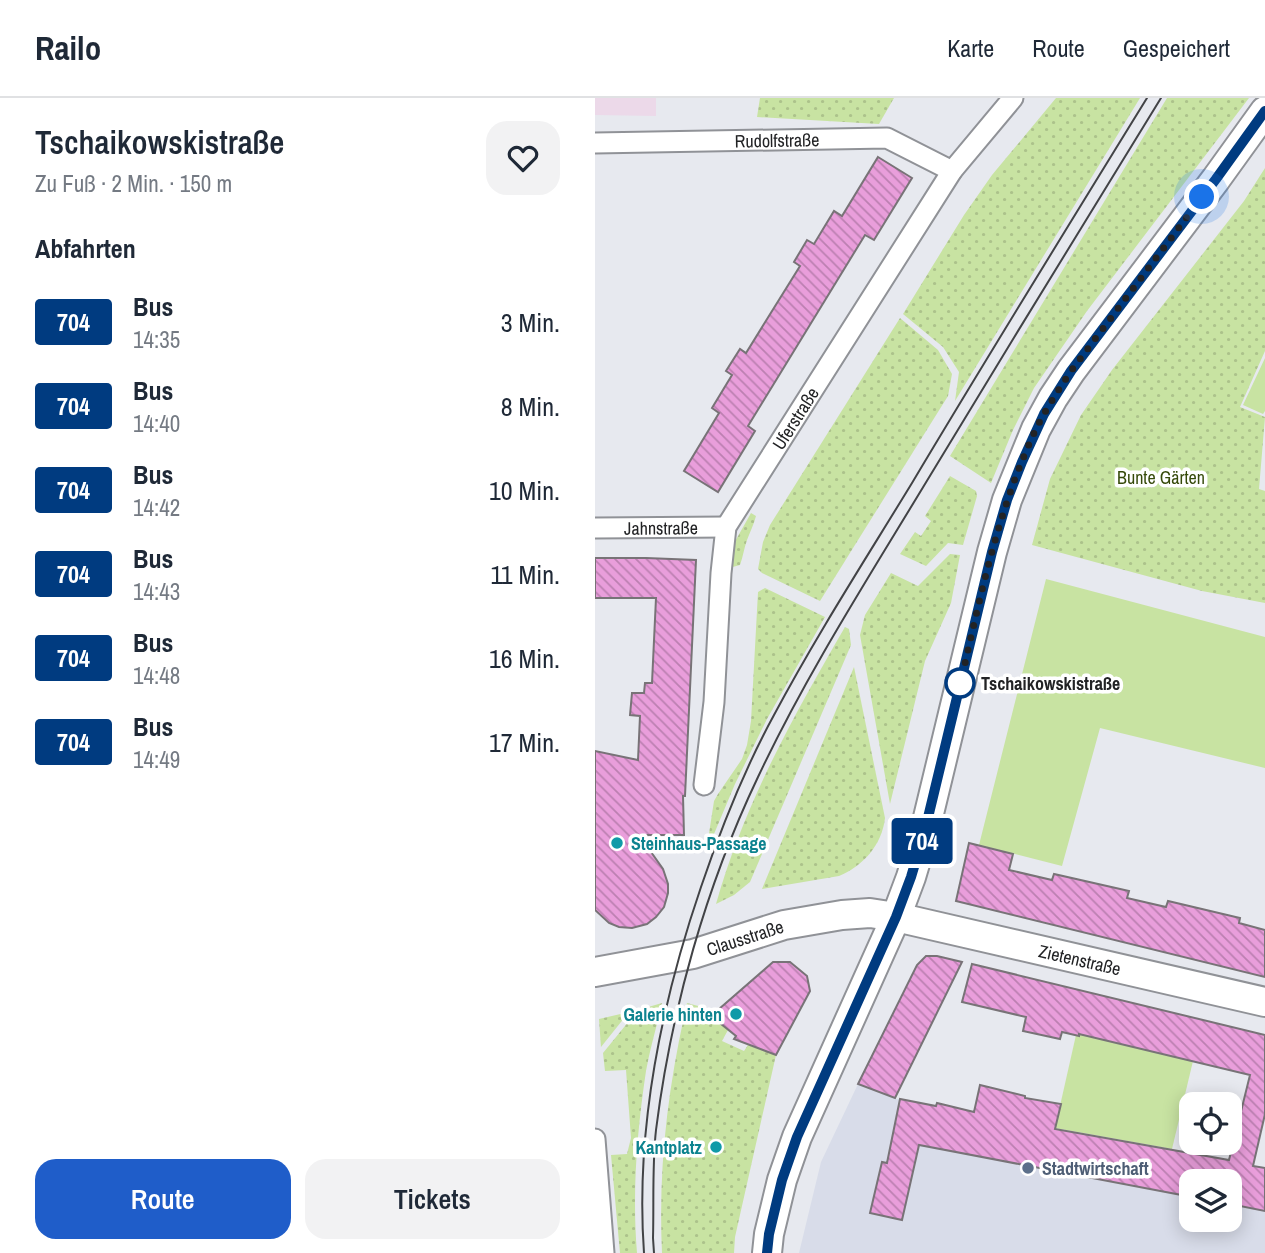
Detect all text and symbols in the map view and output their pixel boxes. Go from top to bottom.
text: Railo [35,26,101,70]
text: Karte [947,32,994,64]
text: Route [1032,32,1085,64]
text: Gespeichert [1123,32,1230,64]
text: Tschaikowskistraße [35,120,284,164]
button: heart [486,121,560,195]
street label: Rudolfstraße [734,127,819,153]
text: Zu Fuß · 2 Min. · 150 m [35,168,232,199]
your location [1184,179,1219,214]
text: Abfahrten [35,231,136,266]
text: Bus [133,289,173,324]
text: 3 Min. [501,305,560,340]
text: 704 [57,306,90,338]
text: 14:35 [133,324,180,355]
text: Bus [133,373,173,408]
street label: Uferstraße [766,382,824,454]
text: 8 Min. [501,389,560,424]
text: 704 [57,390,90,422]
text: 14:40 [133,408,180,439]
text: Bus [133,457,173,492]
park label: Bunte Gärten [1117,465,1205,490]
text: 10 Min. [489,473,560,508]
text: 704 [57,474,90,506]
text: 14:42 [133,492,180,523]
street label: Jahnstraße [624,515,698,540]
text: Bus [133,541,173,576]
text: 11 Min. [490,557,560,592]
text: 704 [57,558,90,590]
text: 14:43 [133,576,180,607]
text: Bus [133,625,173,660]
text: 16 Min. [489,641,560,676]
text: 704 [57,642,90,674]
text: 14:48 [133,660,180,691]
marker: Tschaikowskistraße [945,668,975,698]
place label: Tschaikowskistraße [981,671,1120,696]
text: Bus [133,709,173,744]
text: 17 Min. [489,725,560,760]
text: 704 [57,726,90,758]
text: 14:49 [133,744,180,775]
line badge: 704 [882,818,962,864]
text: 704 [906,825,938,857]
place label: Steinhaus-Passage [631,831,766,856]
marker: Steinhaus-Passage [609,835,625,851]
street label: Clausstraße [703,913,787,961]
street label: Zietenstraße [1036,938,1123,981]
place label: Galerie hinten [624,1002,722,1027]
marker: Galerie hinten [728,1006,744,1022]
map controls [1179,1092,1242,1232]
button: locate [1179,1092,1242,1155]
place label: Kantplatz [636,1135,703,1160]
marker: Kantplatz [708,1139,724,1155]
place label: Stadtwirtschaft [1042,1156,1149,1181]
button: Route [35,1159,291,1239]
button: Tickets [305,1159,560,1239]
marker: Stadtwirtschaft [1020,1160,1036,1176]
button: layers [1179,1169,1242,1232]

